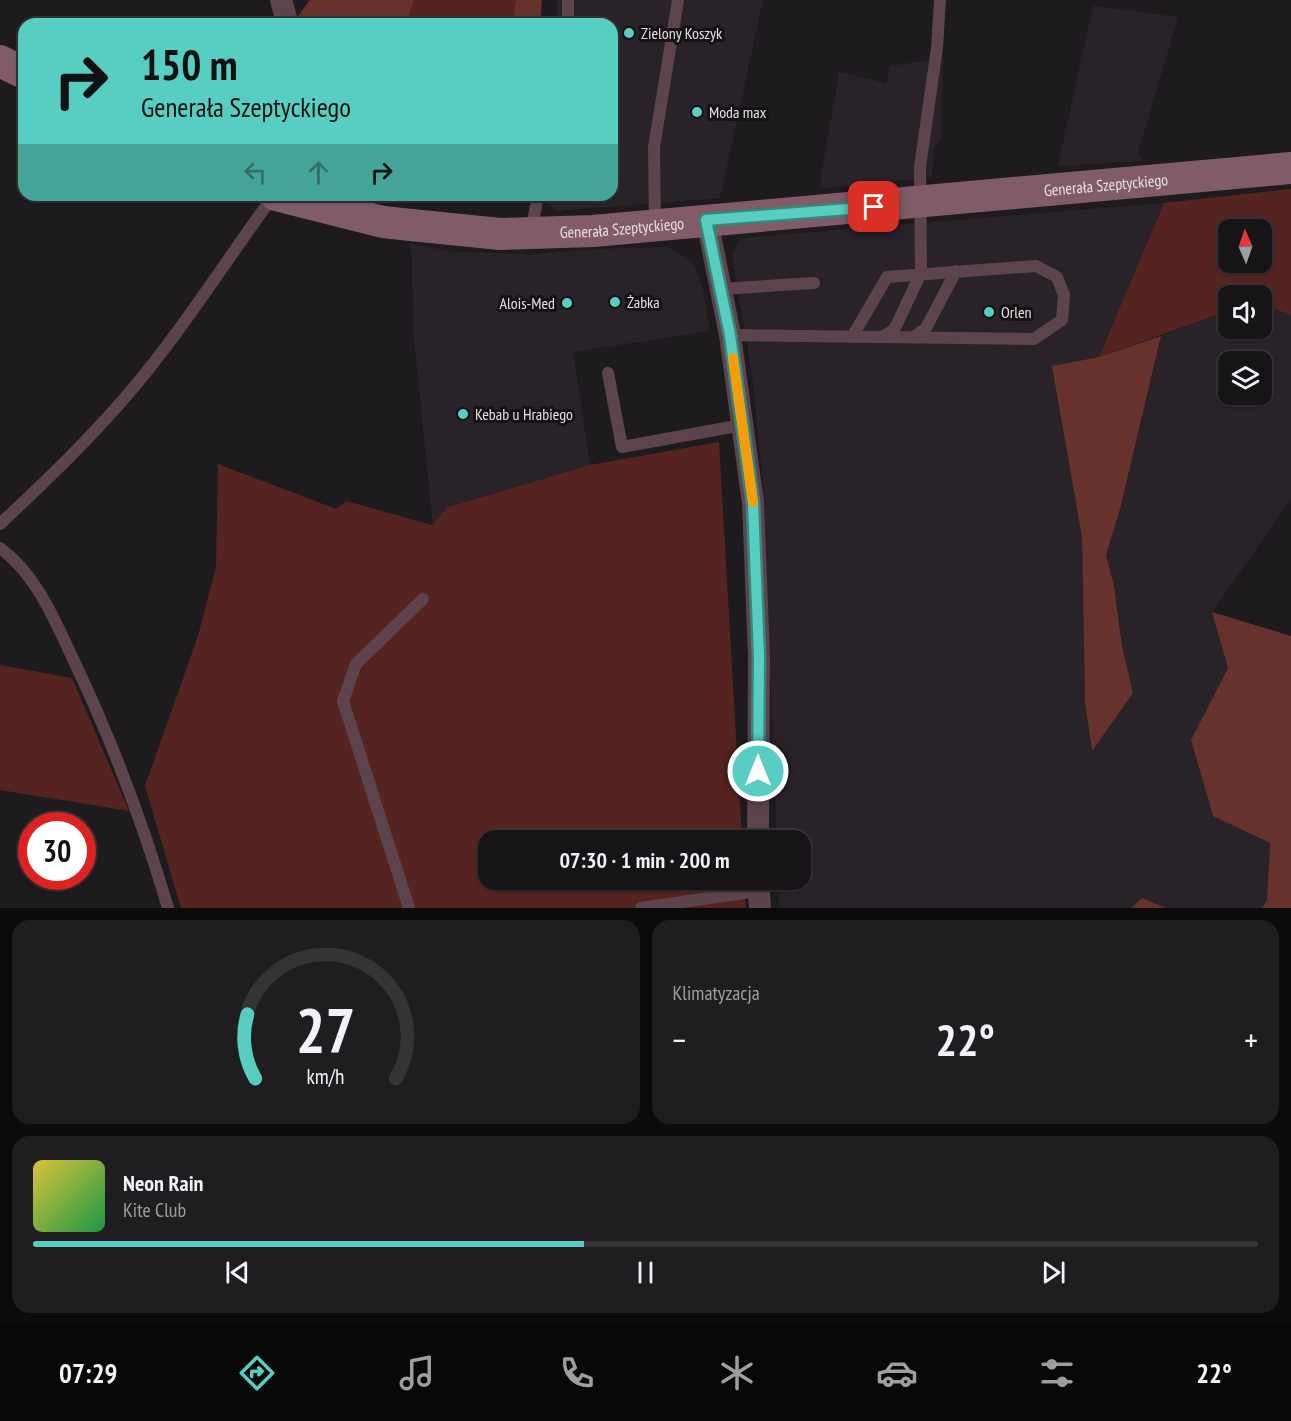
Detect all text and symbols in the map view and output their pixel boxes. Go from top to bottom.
place label: Zielony Koszyk [641,23,723,43]
marker: Zielony Koszyk [622,26,636,40]
text: 150 m [141,37,238,92]
icon: right [42,42,120,120]
text: Generała Szeptyckiego [141,90,351,124]
place label: Moda max [709,102,767,122]
marker: Moda max [690,105,704,119]
icon: left [239,156,272,189]
icon: ahead [302,156,335,189]
icon: right [365,156,398,189]
street label: Generała Szeptyckiego [1043,169,1169,200]
pin [848,181,899,232]
icon: arrive [857,190,890,223]
street label: Generała Szeptyckiego [559,213,685,242]
north arrow [1218,219,1272,273]
map controls [1218,219,1272,405]
button: sound [1218,285,1272,339]
place label: Żabka [627,292,660,312]
place label: Alois-Med [500,293,555,313]
marker: Żabka [608,295,622,309]
marker: Alois-Med [560,296,574,310]
place label: Orlen [1001,302,1032,322]
marker: Orlen [982,305,996,319]
button: layers [1218,351,1272,405]
place label: Kebab u Hrabiego [475,404,573,424]
marker: Kebab u Hrabiego [456,407,470,421]
position arrow [726,739,790,803]
speed limit sign: 30 [18,812,96,890]
text: 07:30 · 1 min · 200 m [559,846,730,874]
text: Klimatyzacja [673,980,760,1006]
text: 27 [296,989,356,1070]
text: 22° [936,1010,995,1068]
text: − [673,1018,686,1061]
text: + [1244,1018,1258,1061]
text: km/h [307,1062,345,1090]
text: Neon Rain [123,1169,203,1197]
text: Kite Club [123,1197,186,1223]
icon: previous [221,1256,254,1289]
icon: pause [629,1256,662,1289]
icon: next [1037,1256,1070,1289]
icon: directions [236,1352,278,1394]
icon: music [396,1352,438,1394]
icon: phone [556,1352,598,1394]
icon: climate [716,1352,758,1394]
icon: car [876,1352,918,1394]
icon: filters [1036,1352,1078,1394]
text: 07:29 [59,1356,117,1390]
text: 22° [1196,1356,1232,1390]

